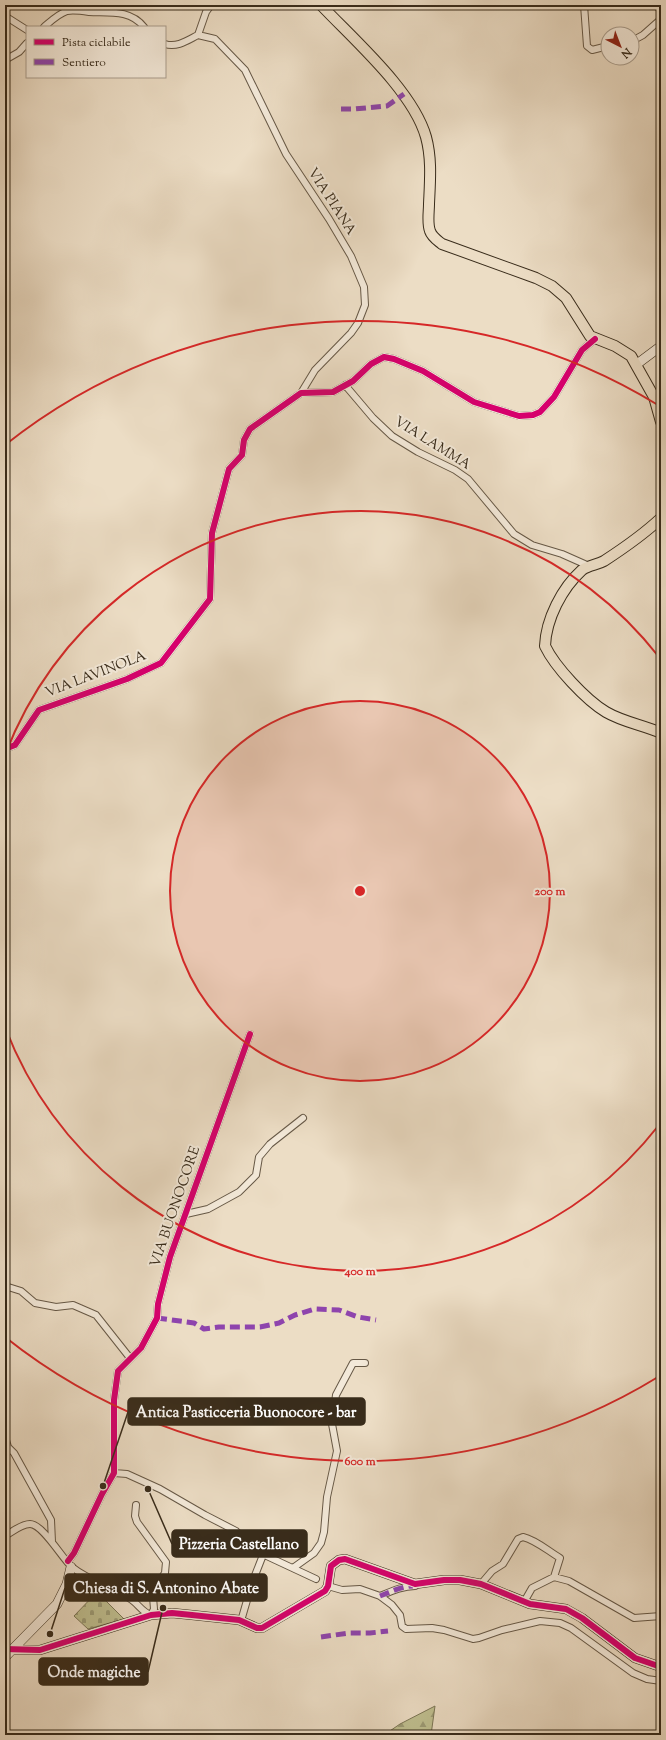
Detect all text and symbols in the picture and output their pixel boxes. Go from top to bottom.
legend [26,26,166,78]
north arrow [600,26,640,66]
text: Pista ciclabile [62,34,131,52]
text: N [617,43,635,62]
text: Sentiero [62,54,106,72]
street label: VIA PIANA [302,164,361,240]
street label: VIA LAMMA [390,412,475,476]
street label: VIA LAVINOLA [43,646,150,703]
text: 200 m [535,883,565,901]
centre of rings [353,884,367,898]
street label: VIA BUONOCORE [146,1143,206,1270]
text: 400 m [343,1263,376,1281]
callout: Antica Pasticceria Buonocore - bar [128,1398,365,1425]
text: Antica Pasticceria Buonocore - bar [136,1403,357,1424]
text: 600 m [344,1453,376,1471]
callout: Pizzeria Castellano [172,1530,307,1557]
text: Pizzeria Castellano [179,1535,299,1556]
callout: Chiesa di S. Antonino Abate [65,1574,267,1601]
text: Chiesa di S. Antonino Abate [73,1579,259,1600]
callout: Onde magiche [39,1658,148,1685]
text: Onde magiche [48,1663,141,1684]

